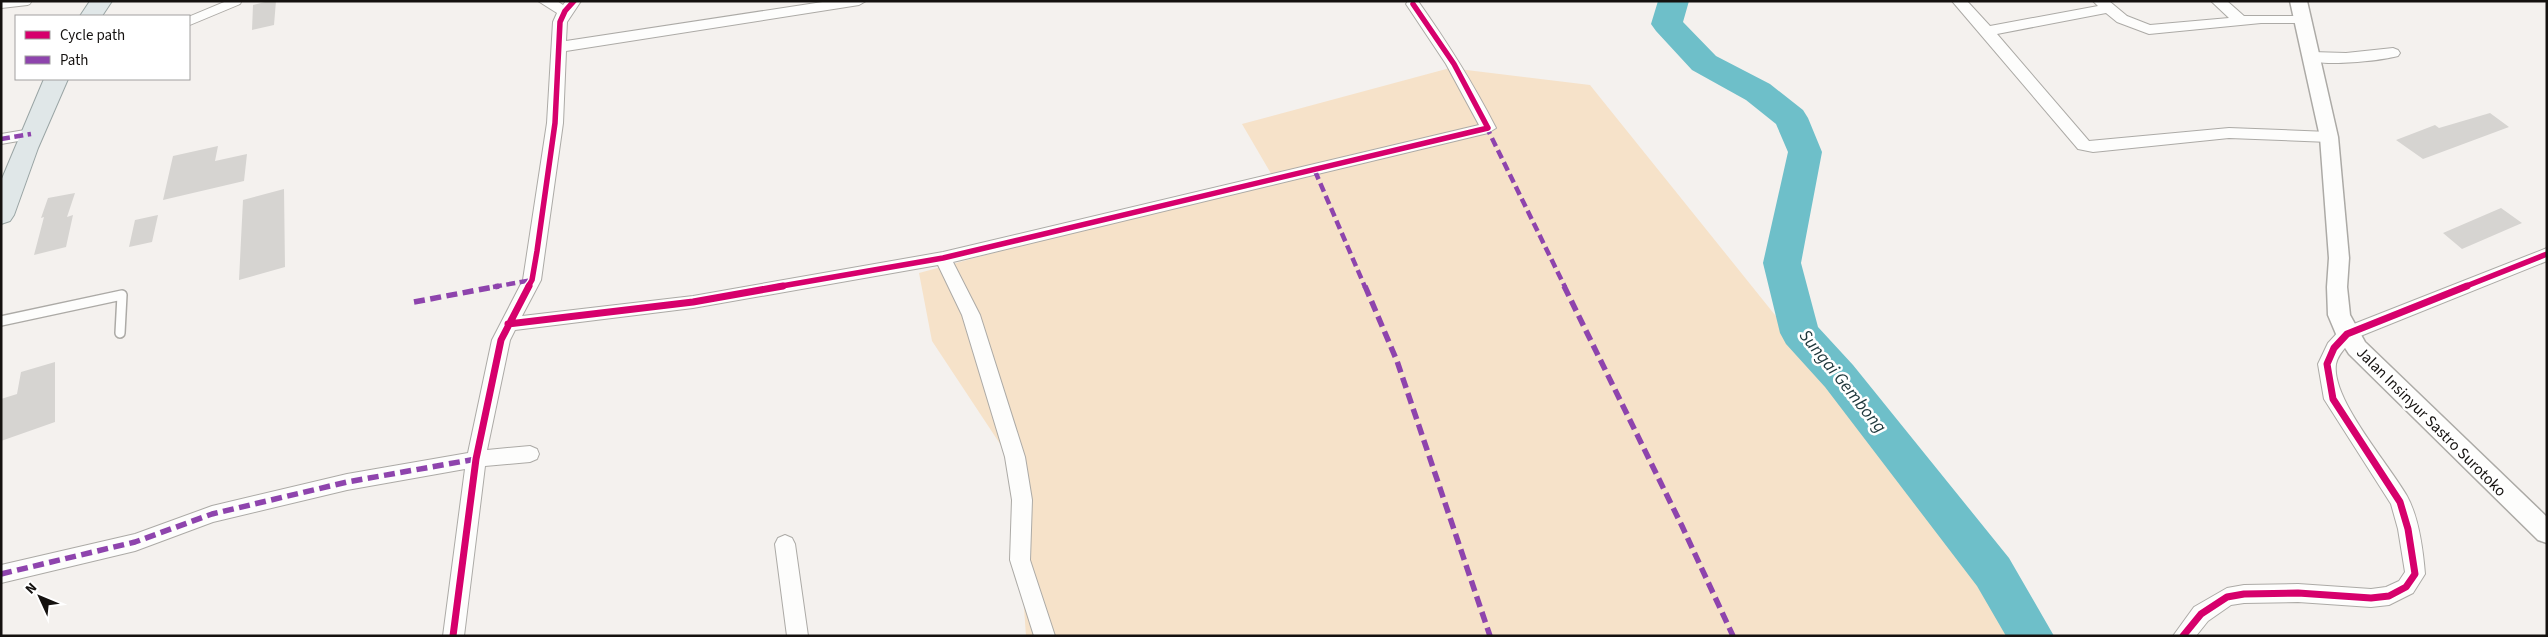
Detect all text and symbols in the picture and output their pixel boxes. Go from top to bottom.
legend [15,15,190,80]
text: Cycle path [60,25,125,46]
text: Path [60,50,88,71]
water label: Sungai Gembong [1793,324,1892,438]
street label: Jalan Insinyur Sastro Surotoko [2351,342,2511,502]
north arrow [15,572,65,622]
text: N [21,578,42,599]

